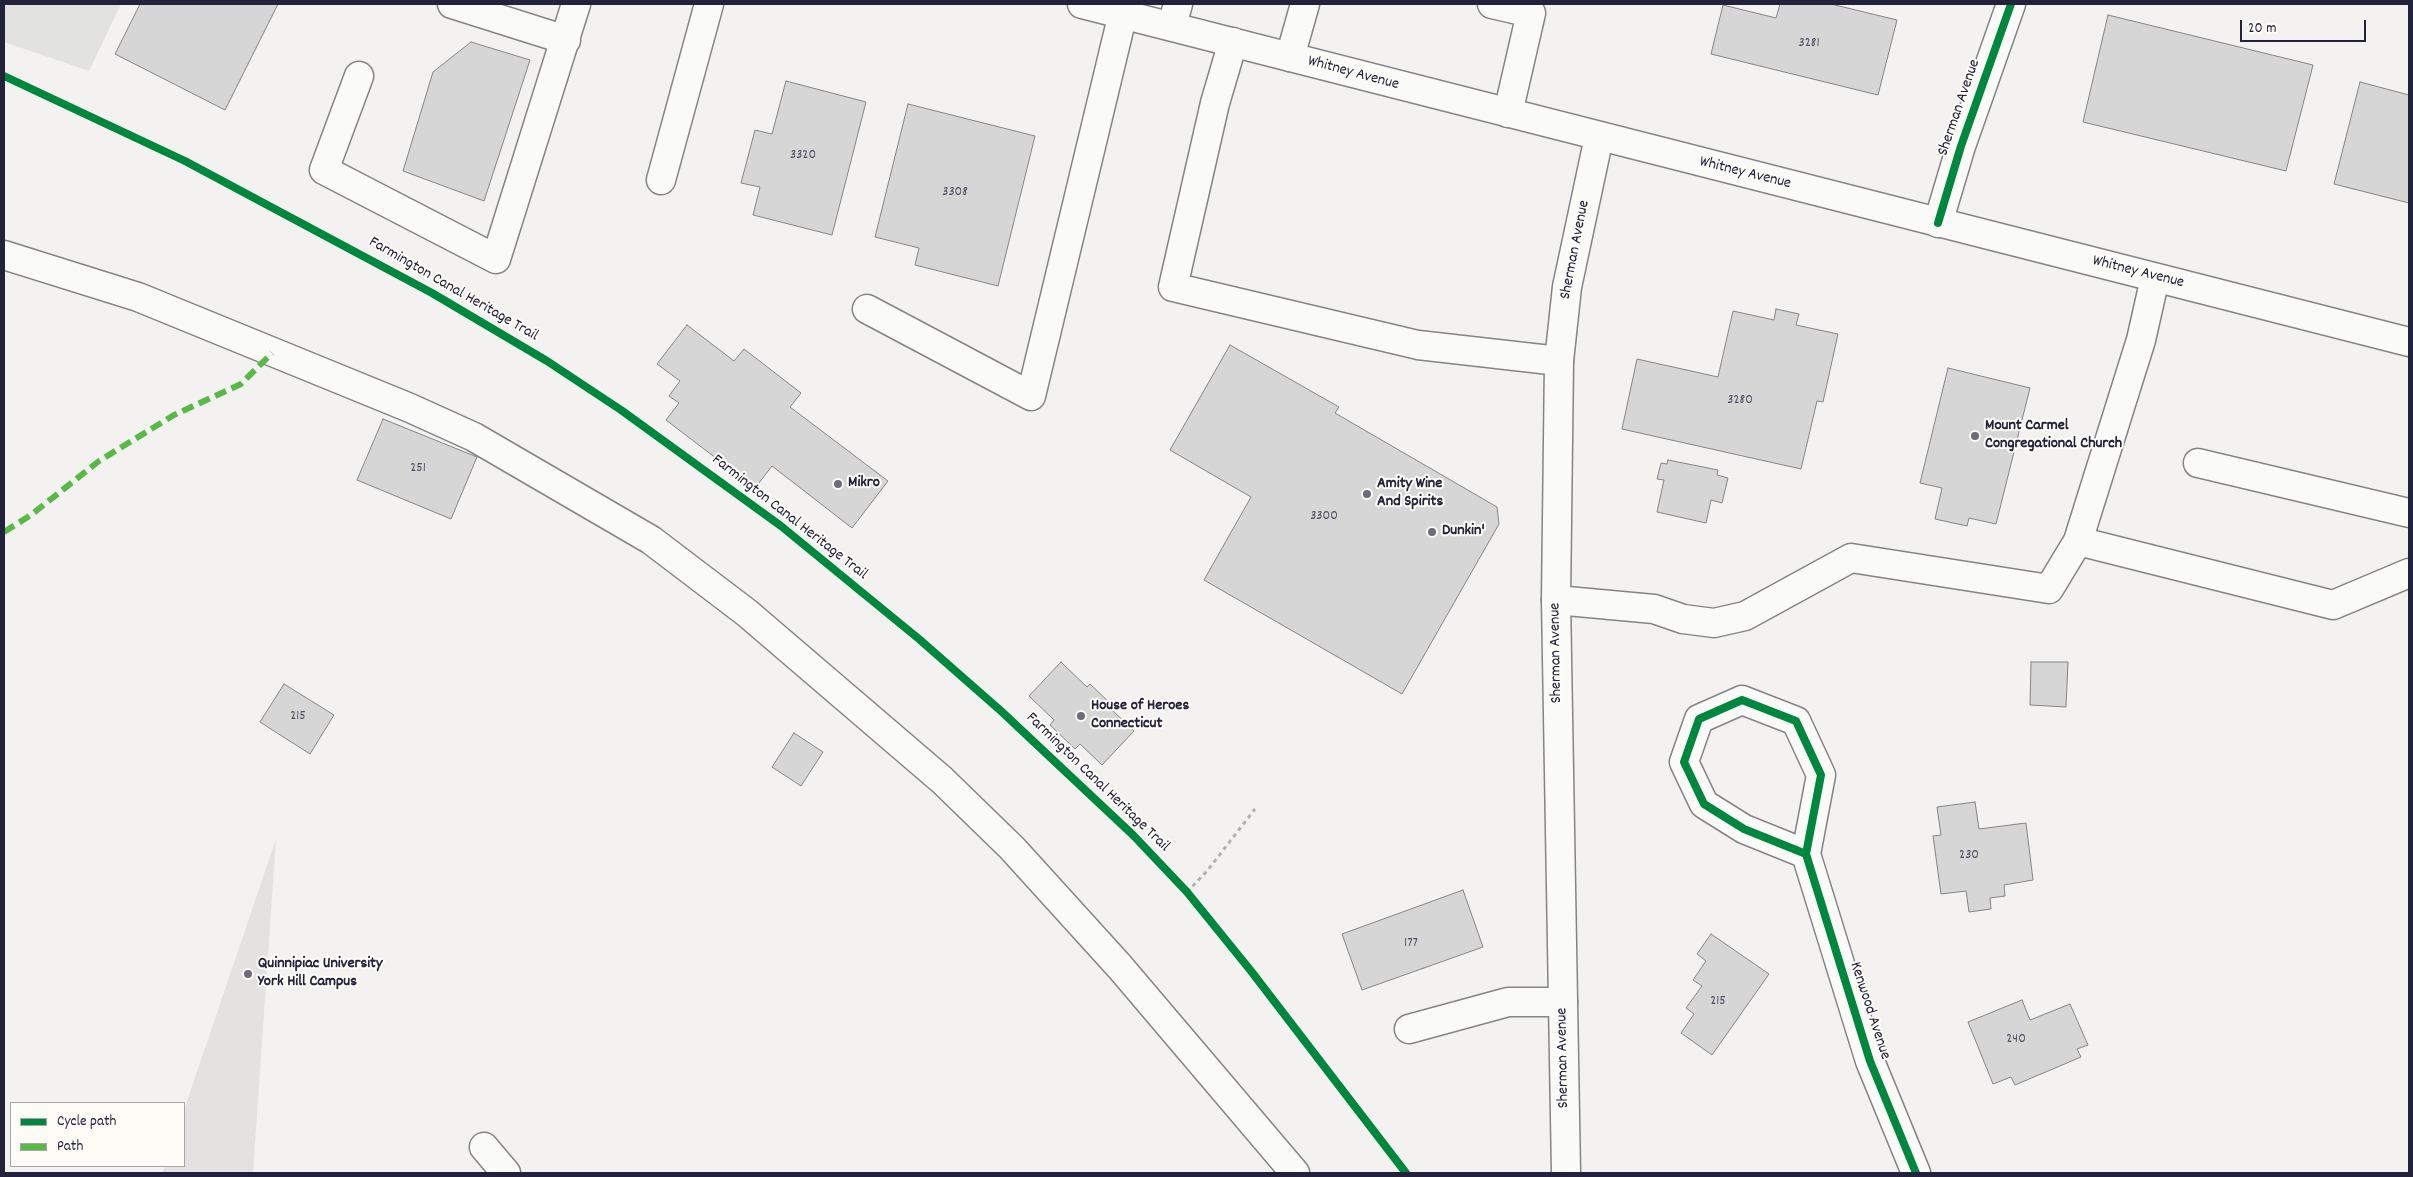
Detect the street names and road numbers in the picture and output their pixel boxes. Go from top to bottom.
street label: Whitney Avenue [1305,53,1401,95]
street label: Sherman Avenue [1935,57,1985,159]
street label: Whitney Avenue [1697,153,1793,195]
street label: Sherman Avenue [1557,199,1595,301]
street label: Farmington Canal Heritage Trail [365,234,541,346]
street label: Whitney Avenue [2090,252,2186,294]
street label: Farmington Canal Heritage Trail [707,451,871,585]
street label: Sherman Avenue [1547,602,1567,704]
street label: Farmington Canal Heritage Trail [1021,709,1173,857]
street label: Kenwood Avenue [1844,960,1894,1062]
street label: Sherman Avenue [1554,1007,1574,1109]

